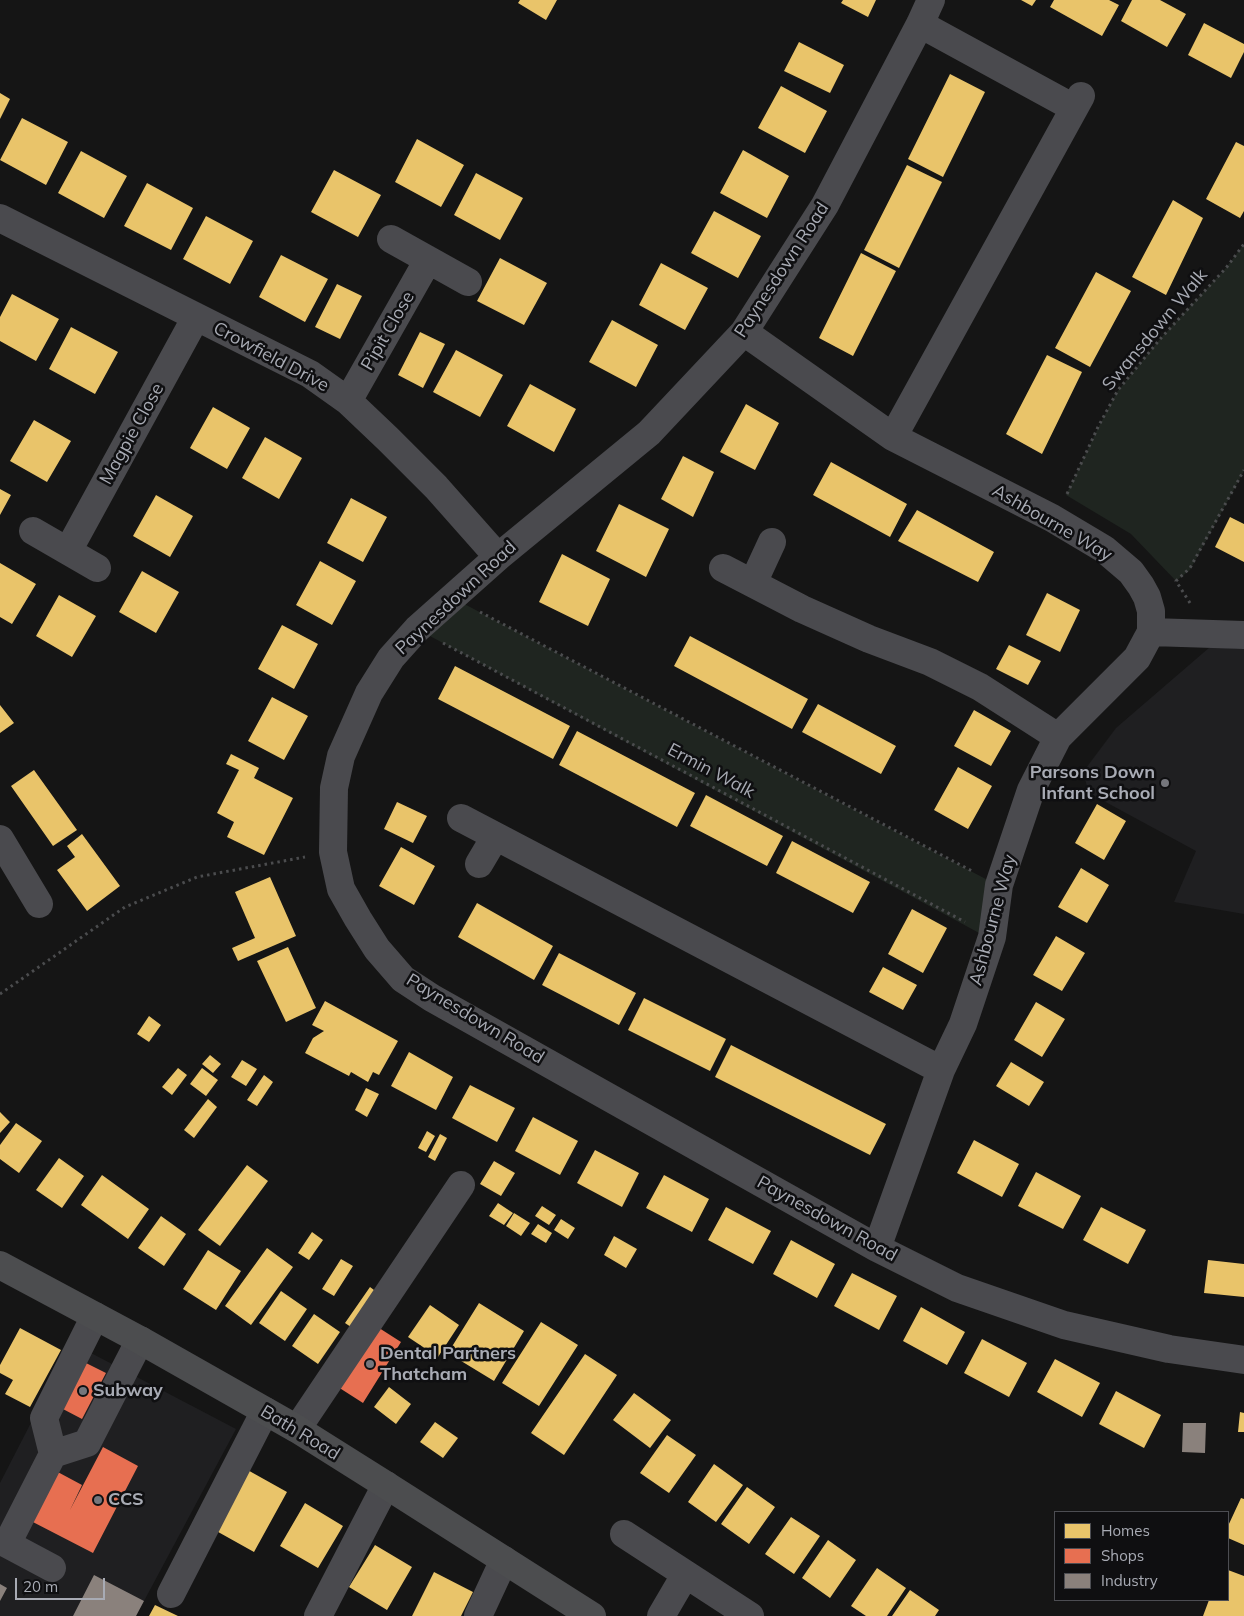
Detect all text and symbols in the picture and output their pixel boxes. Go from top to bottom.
street label: Paynesdown Road [730,198,834,342]
street label: Swansdown Walk [1098,265,1212,395]
street label: Pipit Close [357,288,419,374]
street label: Crowfield Drive [209,317,333,397]
street label: Magpie Close [95,380,169,488]
street label: Ashbourne Way [988,480,1116,566]
street label: Paynesdown Road [391,537,521,659]
street label: Ermin Walk [664,739,758,803]
place label: Parsons Down Infant School [1030,762,1155,804]
marker: Parsons Down Infant School [1159,777,1171,789]
street label: Ashbourne Way [965,852,1021,988]
street label: Paynesdown Road [402,969,548,1069]
street label: Paynesdown Road [753,1172,901,1266]
place label: Dental Partners Thatcham [380,1343,516,1386]
marker: Dental Partners Thatcham [364,1358,376,1370]
place label: Subway [93,1380,163,1402]
marker: Subway [77,1385,89,1397]
street label: Bath Road [256,1401,344,1465]
place label: CCS [108,1489,144,1511]
marker: CCS [92,1494,104,1506]
legend [1054,1511,1229,1601]
text: Homes [1101,1521,1150,1540]
text: Shops [1101,1546,1144,1565]
scale bar [18,1568,108,1600]
text: Industry [1101,1571,1158,1590]
text: 20 m [23,1577,58,1596]

